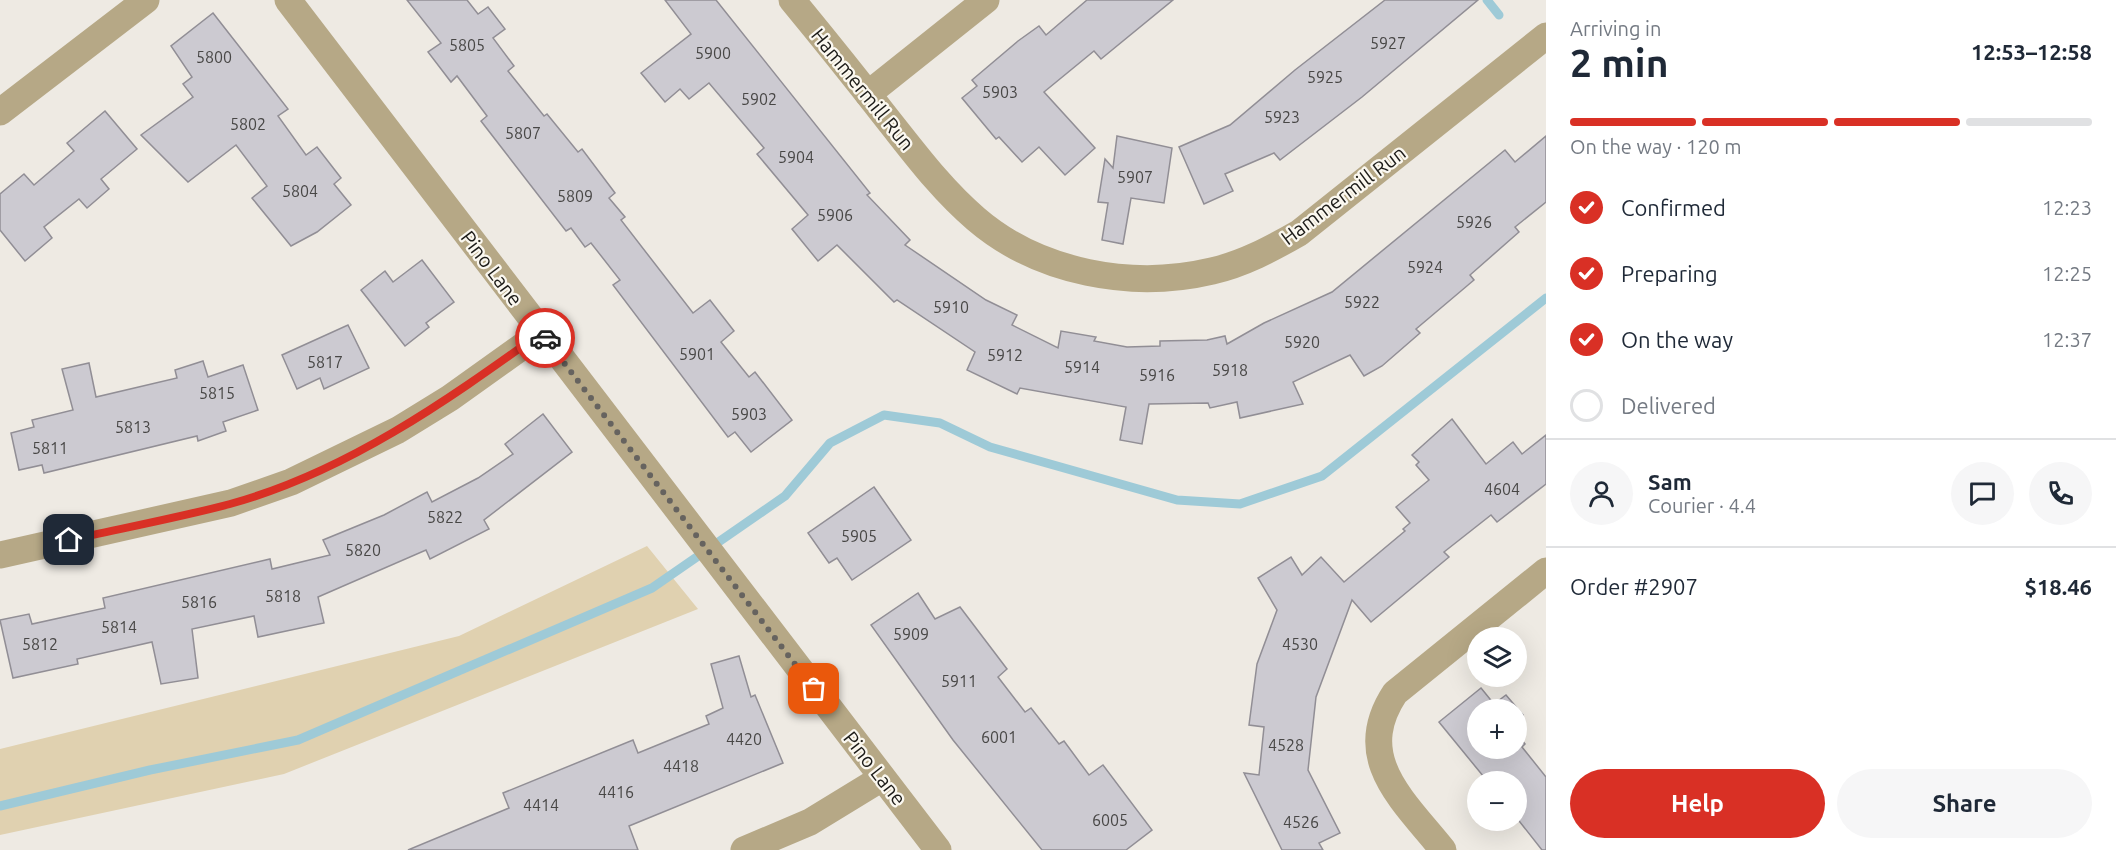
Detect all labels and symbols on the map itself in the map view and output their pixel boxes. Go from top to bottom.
street label: Hammermill Run [807,24,919,154]
house number: 5927 [1370,34,1406,52]
house number: 5805 [449,36,485,54]
house number: 5900 [695,44,731,62]
house number: 5800 [196,48,232,66]
house number: 5925 [1307,68,1343,86]
house number: 5903 [982,83,1018,101]
house number: 5902 [741,90,777,108]
house number: 5923 [1264,108,1300,126]
house number: 5802 [230,115,266,133]
house number: 5807 [505,124,541,142]
street label: Hammermill Run [1276,141,1410,249]
house number: 5904 [778,148,814,166]
house number: 5907 [1117,168,1153,186]
house number: 5804 [282,182,318,200]
house number: 5809 [557,187,593,205]
house number: 5906 [817,206,853,224]
house number: 5926 [1456,213,1492,231]
street label: Pino Lane [456,226,528,310]
house number: 5924 [1407,258,1443,276]
house number: 5922 [1344,293,1380,311]
house number: 5910 [933,298,969,316]
courier [515,308,575,368]
house number: 5920 [1284,333,1320,351]
house number: 5901 [679,345,715,363]
house number: 5912 [987,346,1023,364]
house number: 5817 [307,353,343,371]
house number: 5914 [1064,358,1100,376]
house number: 5918 [1212,361,1248,379]
house number: 5916 [1139,366,1175,384]
house number: 5815 [199,384,235,402]
house number: 5903 [731,405,767,423]
house number: 5813 [115,418,151,436]
house number: 5811 [32,439,68,457]
house number: 4604 [1484,480,1520,498]
house number: 5822 [427,508,463,526]
pin [43,514,94,565]
house number: 5905 [841,527,877,545]
house number: 5820 [345,541,381,559]
house number: 5818 [265,587,301,605]
house number: 5816 [181,593,217,611]
house number: 5814 [101,618,137,636]
house number: 5909 [893,625,929,643]
house number: 5812 [22,635,58,653]
house number: 4530 [1282,635,1318,653]
pin [788,663,839,714]
house number: 5911 [941,672,977,690]
street label: Pino Lane [839,726,911,810]
house number: 6001 [981,728,1017,746]
house number: 4420 [726,730,762,748]
house number: 4528 [1268,736,1304,754]
house number: 4418 [663,757,699,775]
house number: 4416 [598,783,634,801]
house number: 4414 [523,796,559,814]
house number: 6005 [1092,811,1128,829]
house number: 4526 [1283,813,1319,831]

